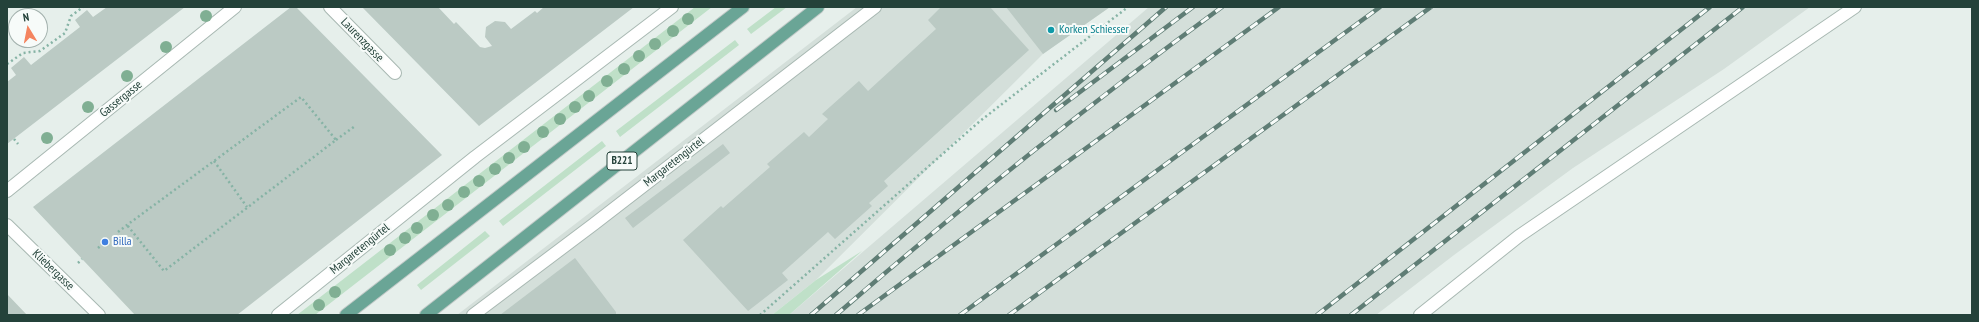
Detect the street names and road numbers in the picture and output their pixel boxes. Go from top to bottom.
street label: Laurenzgasse [338,15,386,65]
street label: Gassergasse [97,78,145,120]
street label: Margaretengürtel [641,134,707,190]
road number: B221 [607,152,637,170]
street label: Margaretengürtel [327,221,393,277]
street label: Kliebergasse [29,246,77,294]

